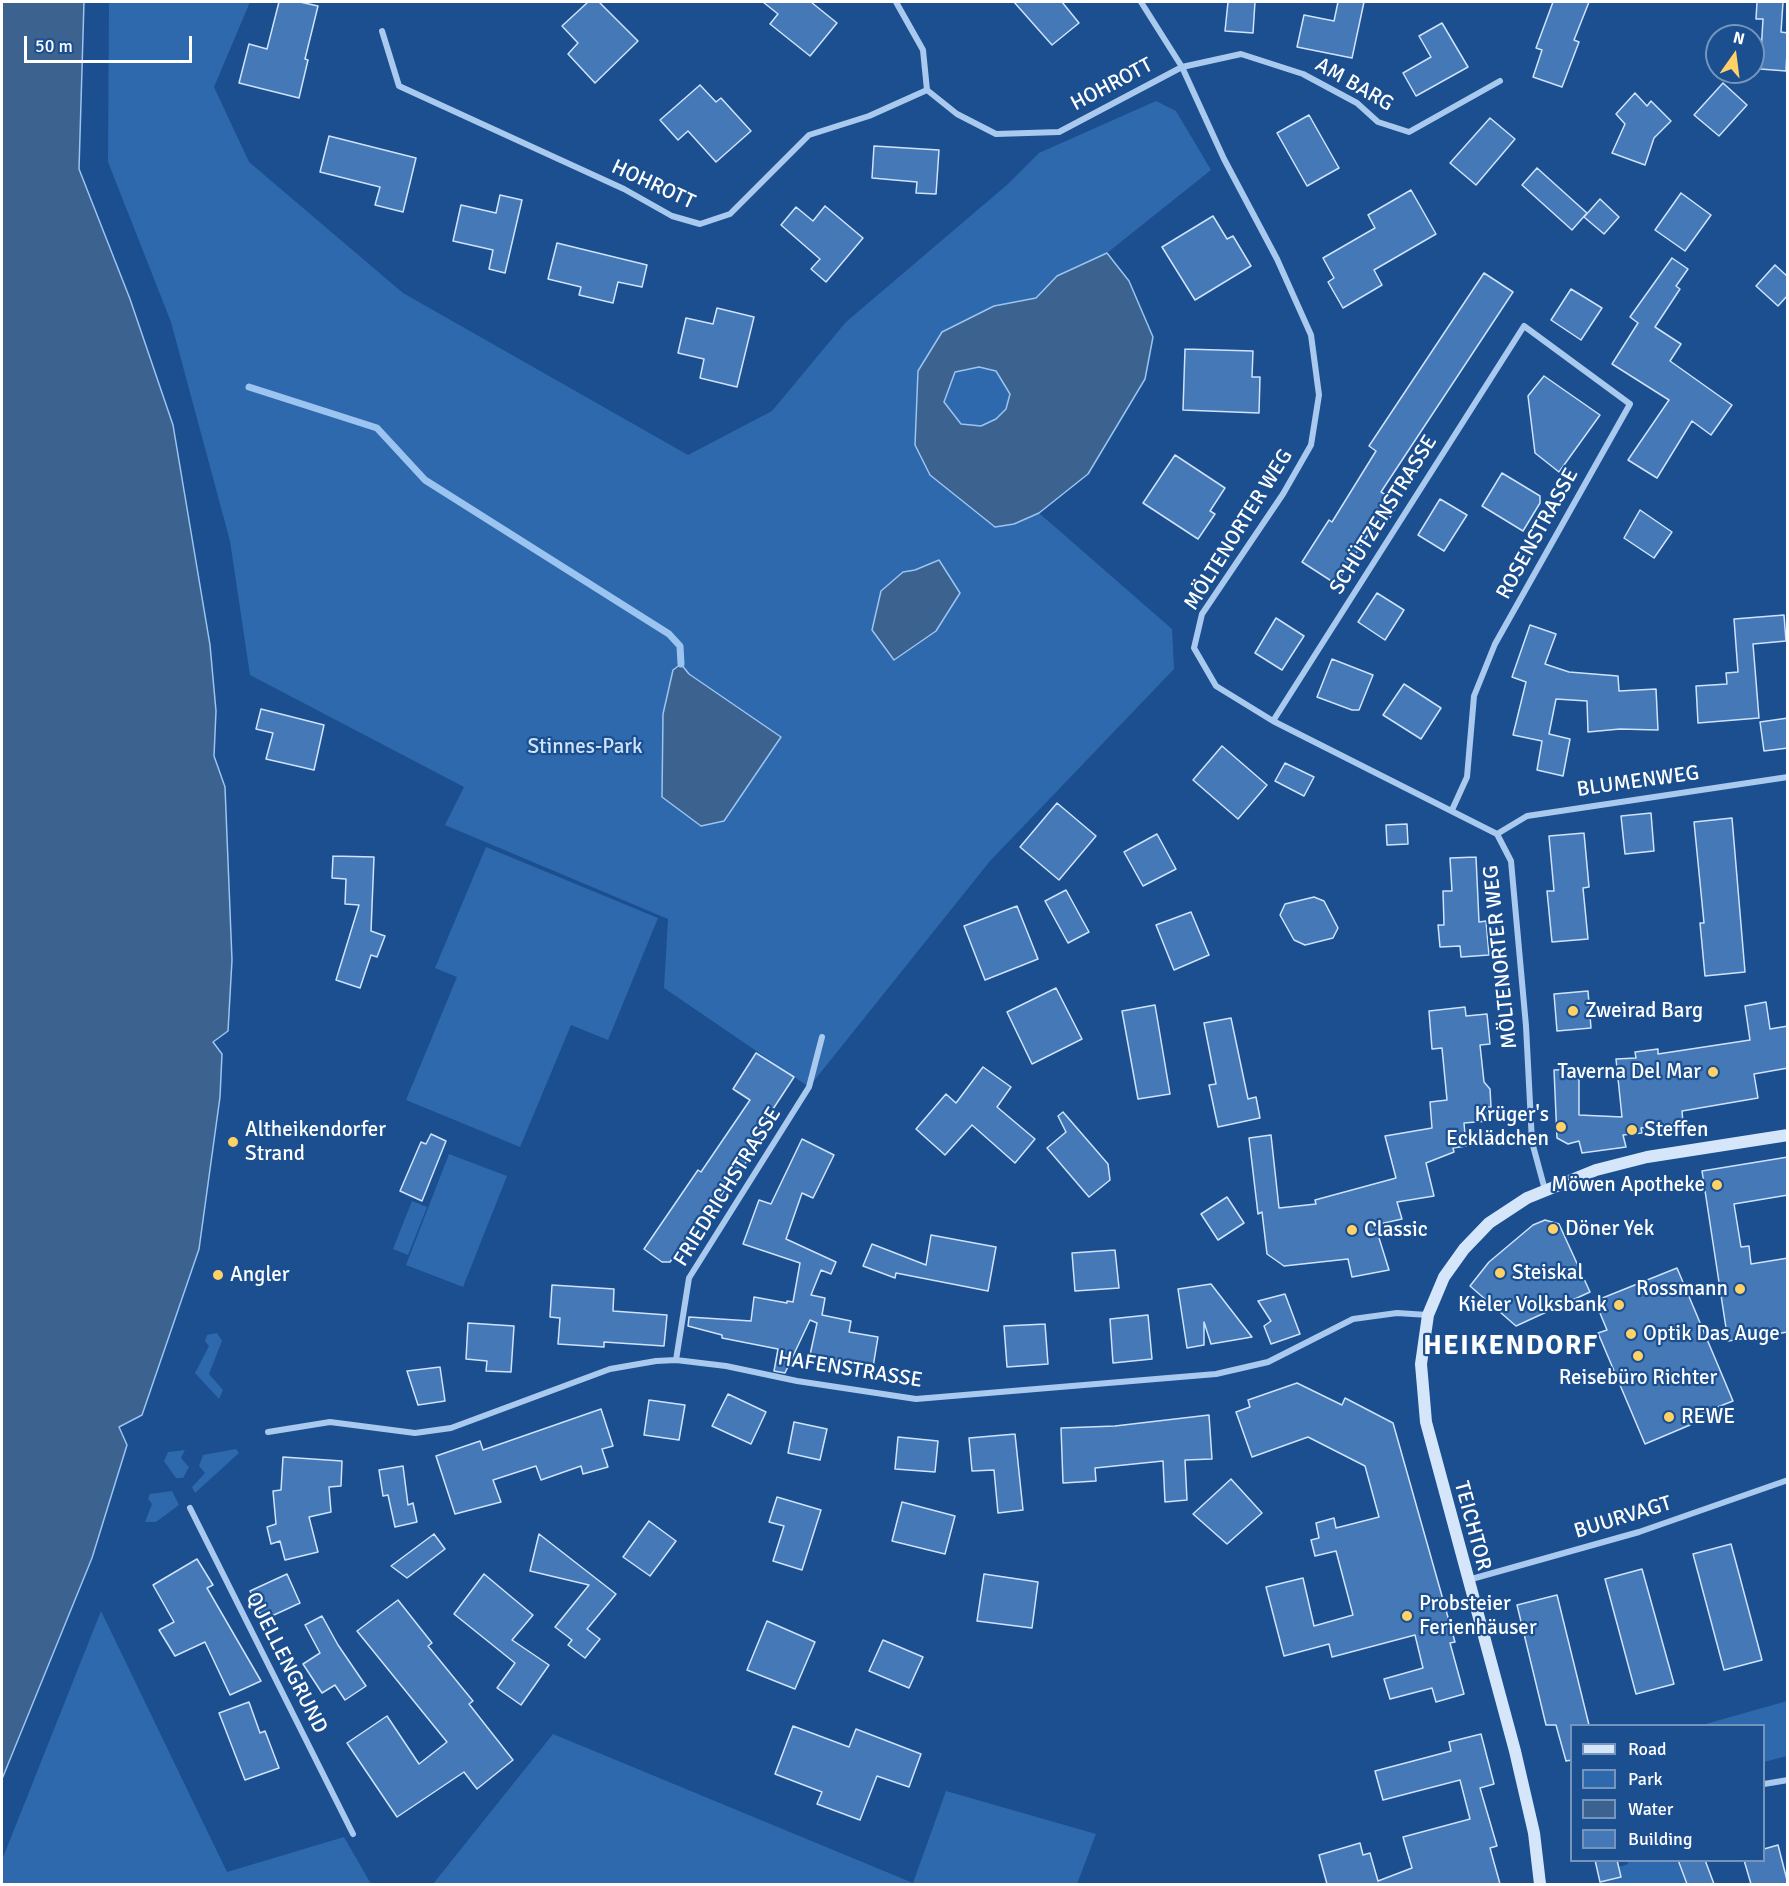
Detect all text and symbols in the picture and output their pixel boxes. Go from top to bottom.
scale bar [27,24,195,62]
north arrow [1705,24,1765,84]
text: N [1731,27,1747,50]
text: 50 m [35,35,73,57]
street label: HOHROTT [1067,53,1157,117]
street label: AM BARG [1311,53,1397,117]
street label: HOHROTT [607,155,699,215]
street label: SCHÜTZENSTRASSE [1325,431,1443,599]
street label: MÖLTENORTER WEG [1179,445,1299,615]
street label: ROSENSTRASSE [1492,464,1584,604]
park label: Stinnes-Park [527,734,643,760]
street label: BLUMENWEG [1575,761,1701,803]
street label: MÖLTENORTER WEG [1479,864,1523,1050]
place label: Zweirad Barg [1585,998,1703,1024]
marker: Zweirad Barg [1566,1004,1580,1018]
place label: Taverna Del Mar [1557,1059,1701,1085]
marker: Taverna Del Mar [1706,1065,1720,1079]
place label: Krüger's Ecklädchen [1446,1102,1549,1152]
street label: FRIEDRICHSTRASSE [669,1103,787,1271]
place label: Altheikendorfer Strand [245,1117,386,1167]
place label: Steffen [1644,1117,1709,1143]
marker: Krüger's Ecklädchen [1554,1120,1568,1134]
marker: Steffen [1625,1123,1639,1137]
marker: Altheikendorfer Strand [226,1135,240,1149]
place label: Möwen Apotheke [1551,1172,1705,1198]
marker: Möwen Apotheke [1710,1178,1724,1192]
place label: Döner Yek [1565,1216,1654,1242]
place label: Classic [1364,1217,1428,1243]
marker: Döner Yek [1546,1222,1560,1236]
marker: Classic [1345,1223,1359,1237]
place label: Steiskal [1512,1260,1584,1286]
place label: Angler [230,1262,290,1288]
marker: Steiskal [1493,1266,1507,1280]
marker: Angler [211,1268,225,1282]
place label: Rossmann [1636,1276,1728,1302]
marker: Rossmann [1733,1282,1747,1296]
place label: Kieler Volksbank [1458,1292,1607,1318]
marker: Kieler Volksbank [1612,1298,1626,1312]
place label: Optik Das Auge [1643,1321,1780,1347]
marker: Optik Das Auge [1624,1327,1638,1341]
district label: HEIKENDORF [1423,1331,1599,1363]
street label: HAFENSTRASSE [776,1346,924,1394]
marker: Reisebüro Richter [1631,1349,1645,1363]
place label: Reisebüro Richter [1559,1365,1717,1391]
place label: REWE [1681,1404,1735,1430]
marker: REWE [1662,1410,1676,1424]
street label: TEICHTOR [1448,1479,1496,1573]
street label: BUURVAGT [1571,1491,1675,1545]
street label: QUELLENGRUND [240,1588,332,1738]
place label: Probsteier Ferienhäuser [1419,1591,1537,1641]
marker: Probsteier Ferienhäuser [1400,1609,1414,1623]
legend [1570,1724,1765,1862]
text: Road [1628,1738,1667,1760]
text: Park [1628,1768,1663,1790]
text: Water [1628,1798,1673,1820]
text: Building [1628,1828,1692,1850]

